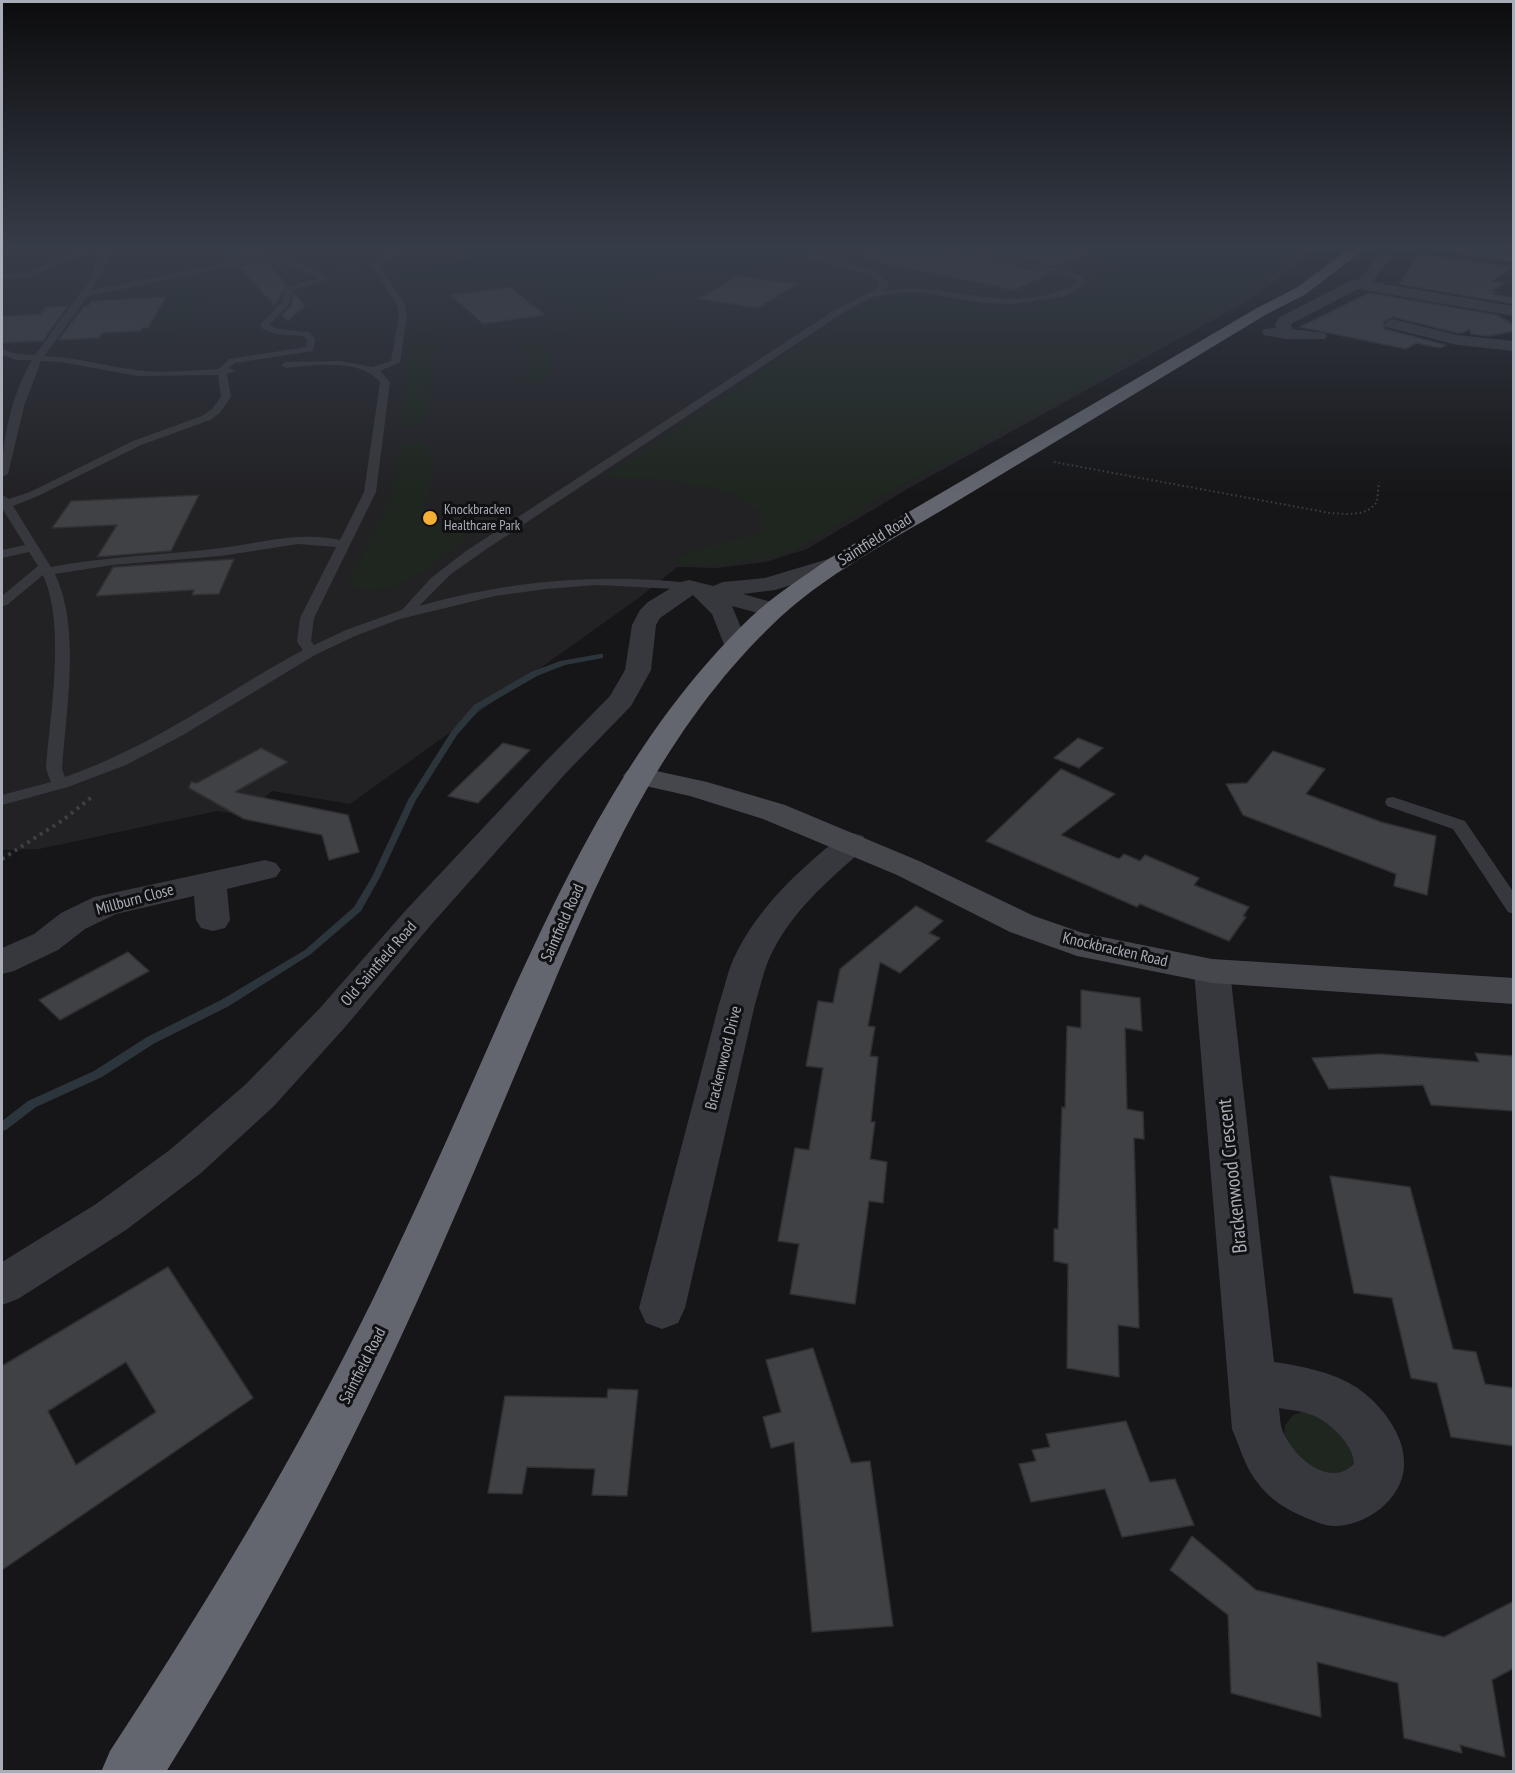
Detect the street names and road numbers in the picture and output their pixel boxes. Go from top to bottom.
street label: Saintfield Road [835,510,915,570]
street label: Millburn Close [94,880,176,920]
street label: Saintfield Road [537,881,589,965]
street label: Old Saintfield Road [337,918,421,1010]
street label: Knockbracken Road [1061,929,1169,971]
street label: Brackenwood Drive [702,1004,746,1112]
street label: Brackenwood Crescent [1213,1098,1253,1254]
street label: Saintfield Road [336,1325,390,1407]

